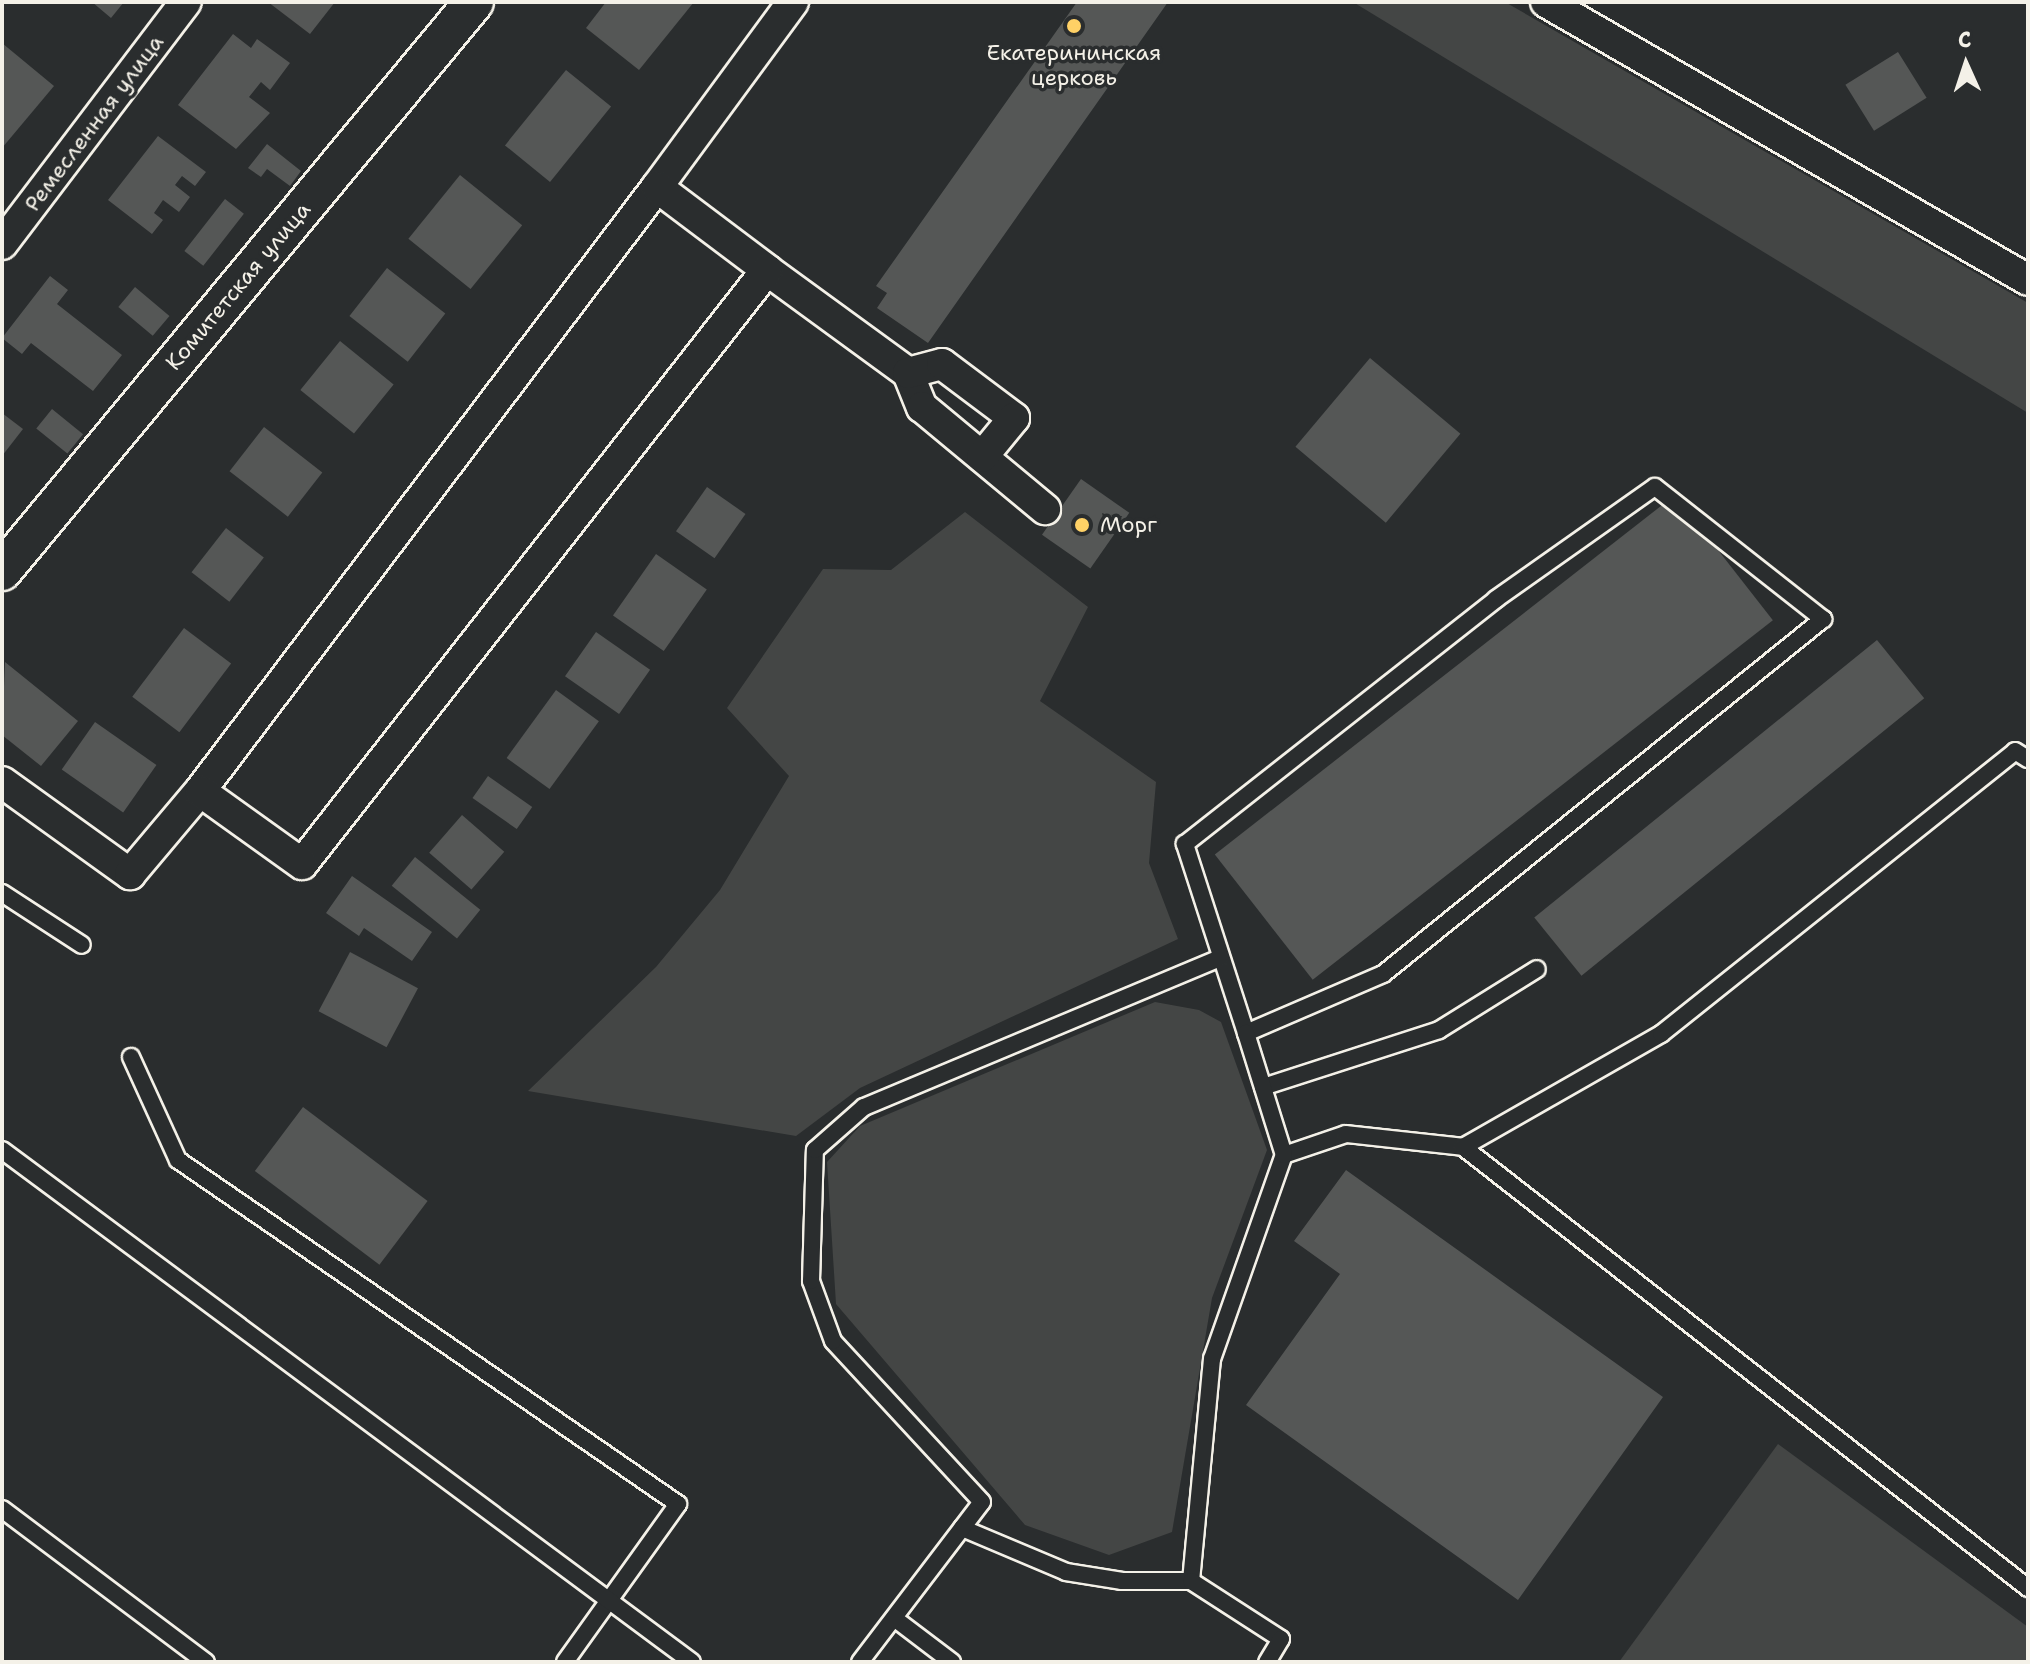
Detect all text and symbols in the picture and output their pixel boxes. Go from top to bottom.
marker: Екатерининская церковь [1065,17,1083,35]
north arrow [1926,24,2006,104]
text: С [1957,25,1972,54]
street label: Ремесленная улица [19,29,169,217]
place label: Екатерининская церковь [987,39,1161,90]
street label: Комитетская улица [160,197,316,375]
place label: Морг [1100,512,1157,538]
marker: Морг [1071,514,1093,536]

